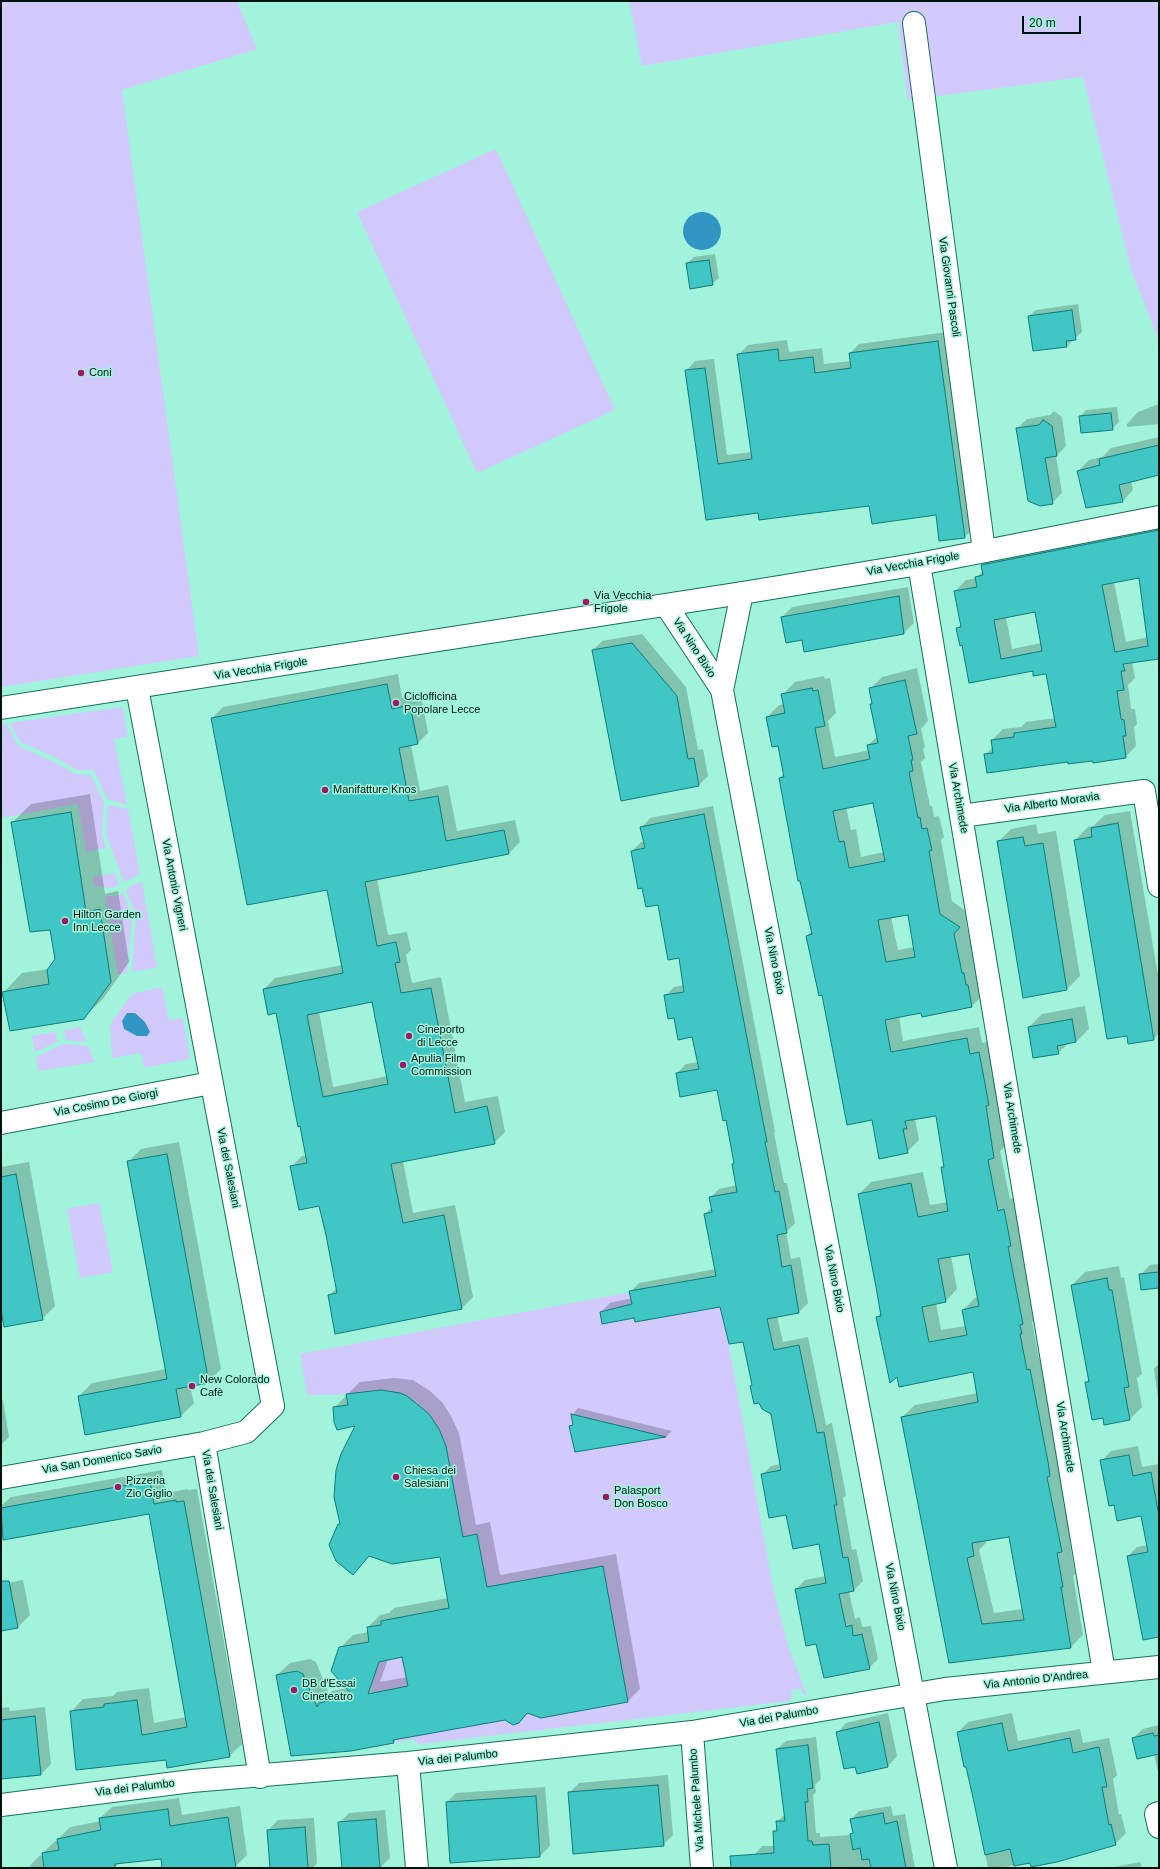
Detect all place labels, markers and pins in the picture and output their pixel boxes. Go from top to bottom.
place label: Coni [89,366,112,380]
marker: Coni [76,368,86,378]
place label: Via Vecchia Frigole [594,589,651,615]
marker: Via Vecchia Frigole [581,597,591,607]
place label: Ciclofficina Popolare Lecce [404,690,480,716]
marker: Ciclofficina Popolare Lecce [391,698,401,708]
place label: Manifatture Knos [333,783,416,797]
marker: Manifatture Knos [320,785,330,795]
place label: Hilton Garden Inn Lecce [73,908,141,934]
marker: Hilton Garden Inn Lecce [60,916,70,926]
place label: Cineporto di Lecce [417,1023,465,1049]
marker: Cineporto di Lecce [404,1031,414,1041]
place label: Apulia Film Commission [411,1052,472,1078]
marker: Apulia Film Commission [398,1060,408,1070]
place label: New Colorado Cafè [200,1373,270,1399]
marker: New Colorado Cafè [187,1381,197,1391]
place label: Chiesa dei Salesiani [404,1464,456,1490]
marker: Chiesa dei Salesiani [391,1472,401,1482]
place label: Pizzeria Zio Giglio [126,1474,172,1500]
marker: Pizzeria Zio Giglio [113,1482,123,1492]
place label: Palasport Don Bosco [614,1484,668,1510]
marker: Palasport Don Bosco [601,1492,611,1502]
place label: DB d'Essai Cineteatro [302,1677,355,1703]
marker: DB d'Essai Cineteatro [289,1685,299,1695]

